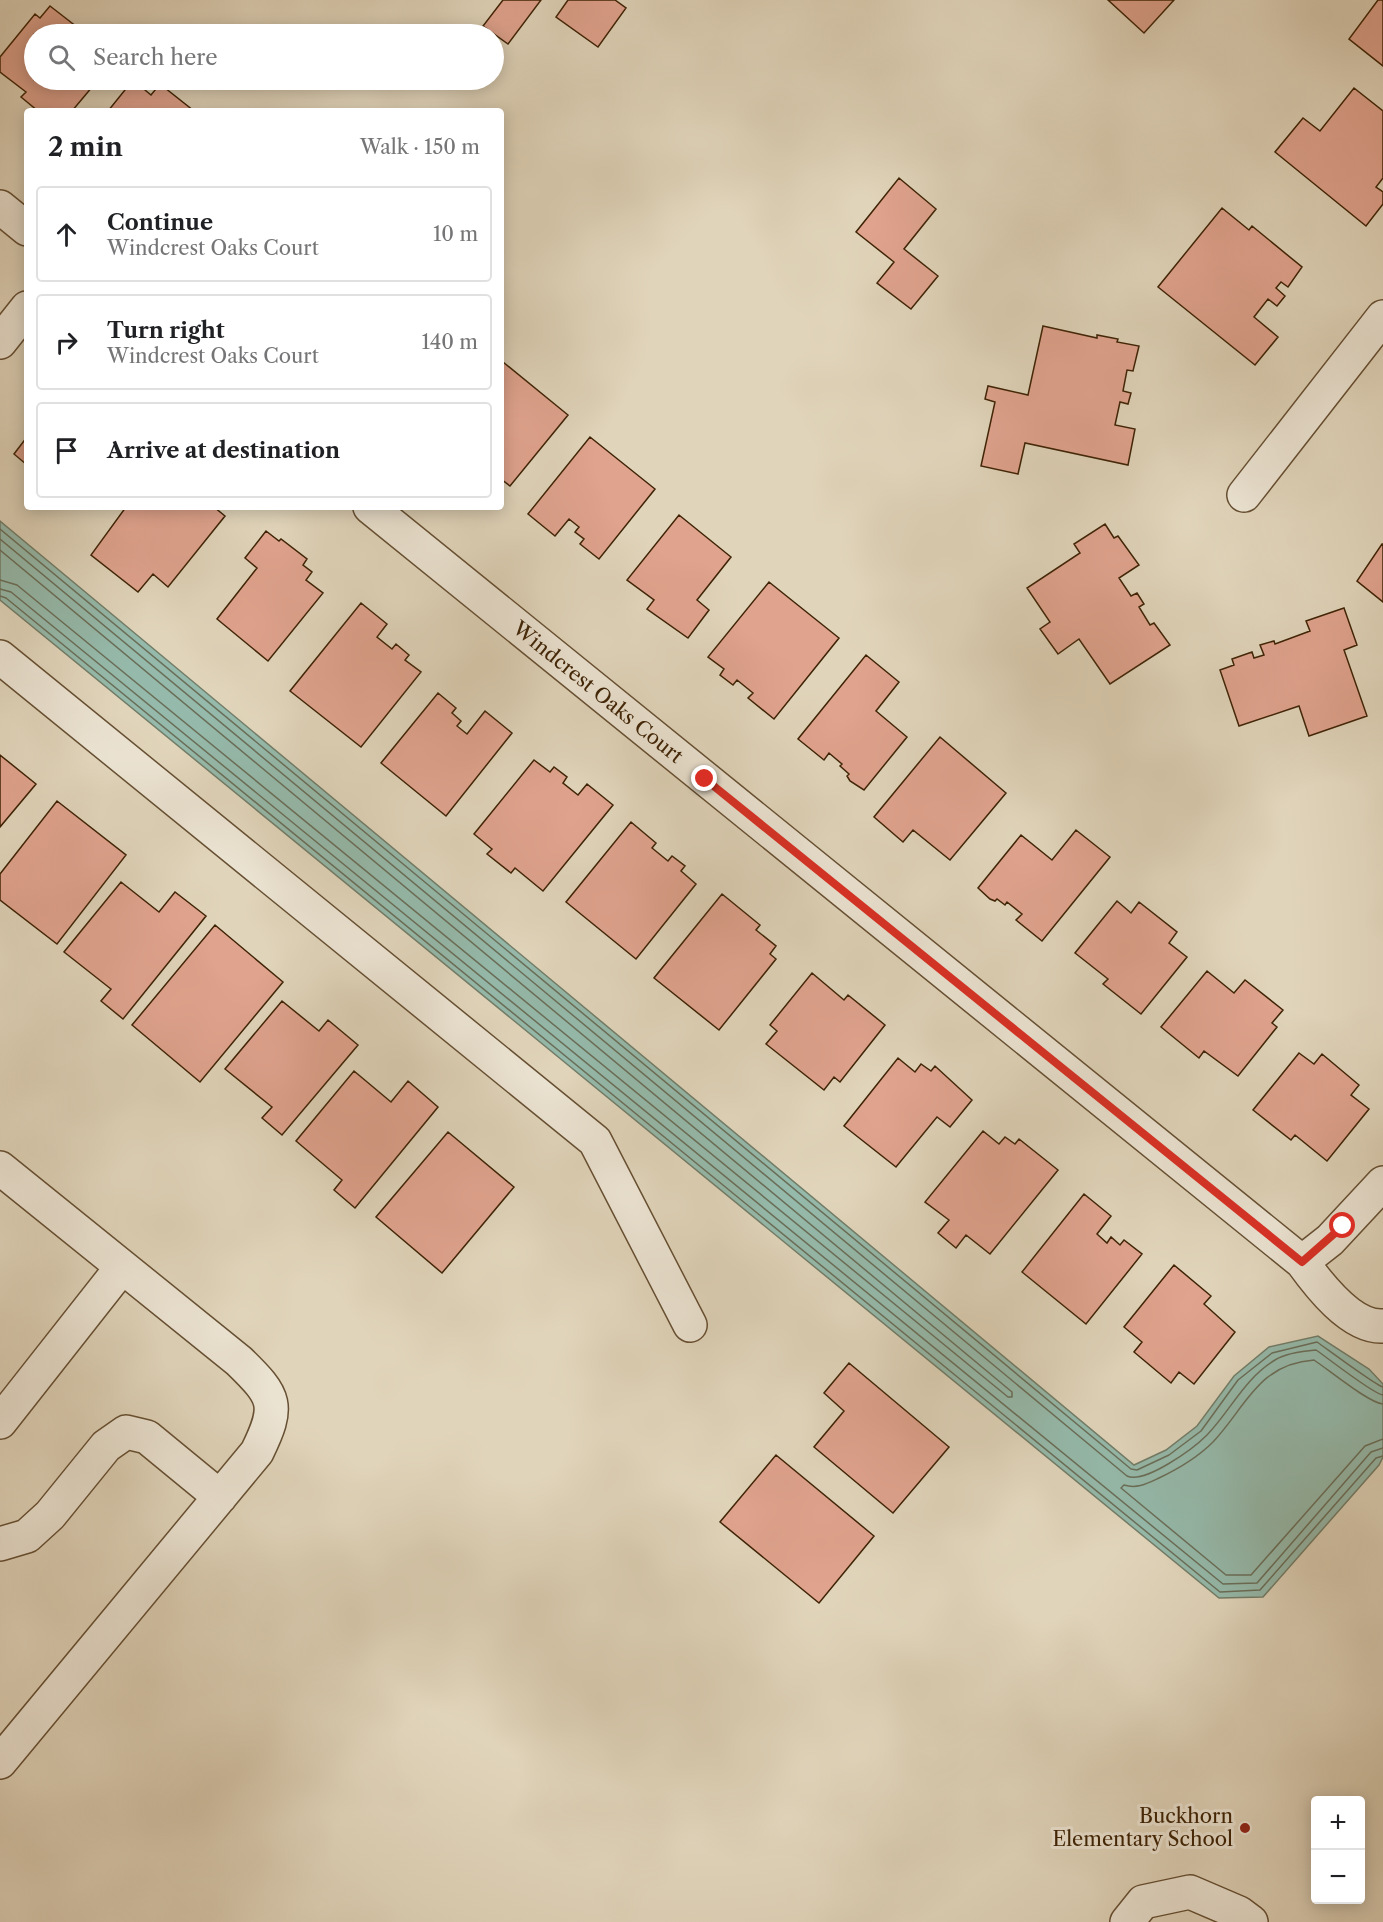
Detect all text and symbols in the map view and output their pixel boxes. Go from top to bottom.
search box [24,24,504,90]
icon: search [45,41,78,74]
text: Search here [93,44,218,71]
text: 2 min [48,131,123,163]
text: Walk · 150 m [360,135,480,159]
text: Continue [107,209,213,236]
icon: ahead [50,218,83,251]
text: 10 m [433,222,478,246]
text: Windcrest Oaks Court [107,236,319,260]
text: Turn right [107,317,225,344]
icon: right [50,326,83,359]
text: 140 m [421,330,478,354]
text: Windcrest Oaks Court [107,344,319,368]
icon: arrive [50,434,83,467]
text: Arrive at destination [107,437,340,464]
street label: Windcrest Oaks Court [507,615,688,768]
route end [691,765,717,791]
route start [1329,1212,1355,1238]
map controls [1311,1796,1365,1904]
button: + [1311,1796,1365,1850]
place label: Buckhorn Elementary School [1052,1804,1233,1851]
marker: Buckhorn Elementary School [1238,1821,1252,1835]
button: − [1311,1850,1365,1904]

